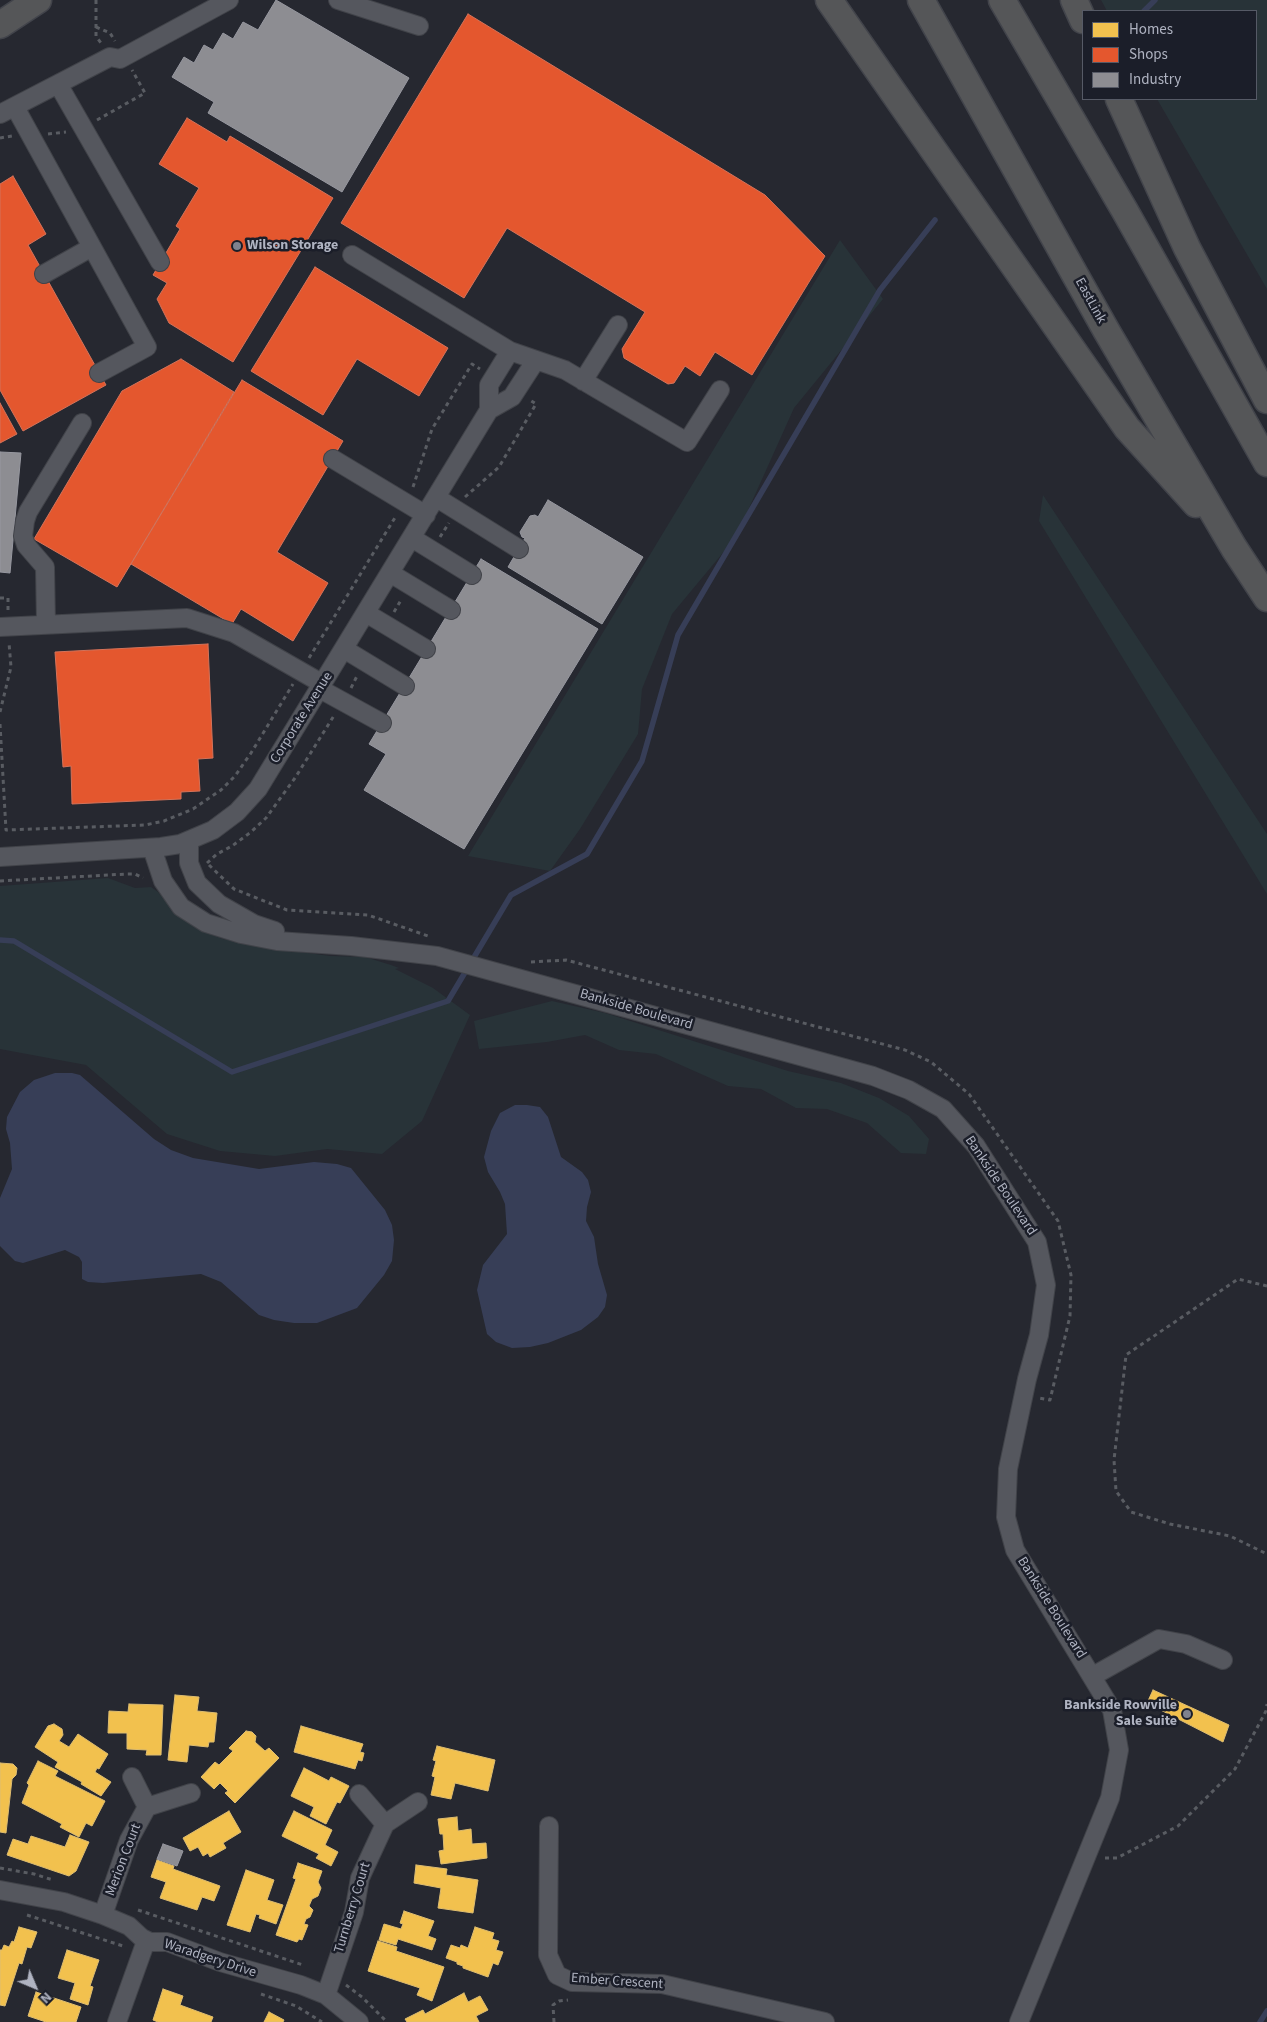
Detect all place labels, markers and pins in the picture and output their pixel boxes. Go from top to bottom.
place label: Wilson Storage [247,238,338,254]
marker: Wilson Storage [231,240,243,252]
place label: Bankside Rowville Sale Suite [1064,1698,1177,1730]
marker: Bankside Rowville Sale Suite [1181,1708,1193,1720]

